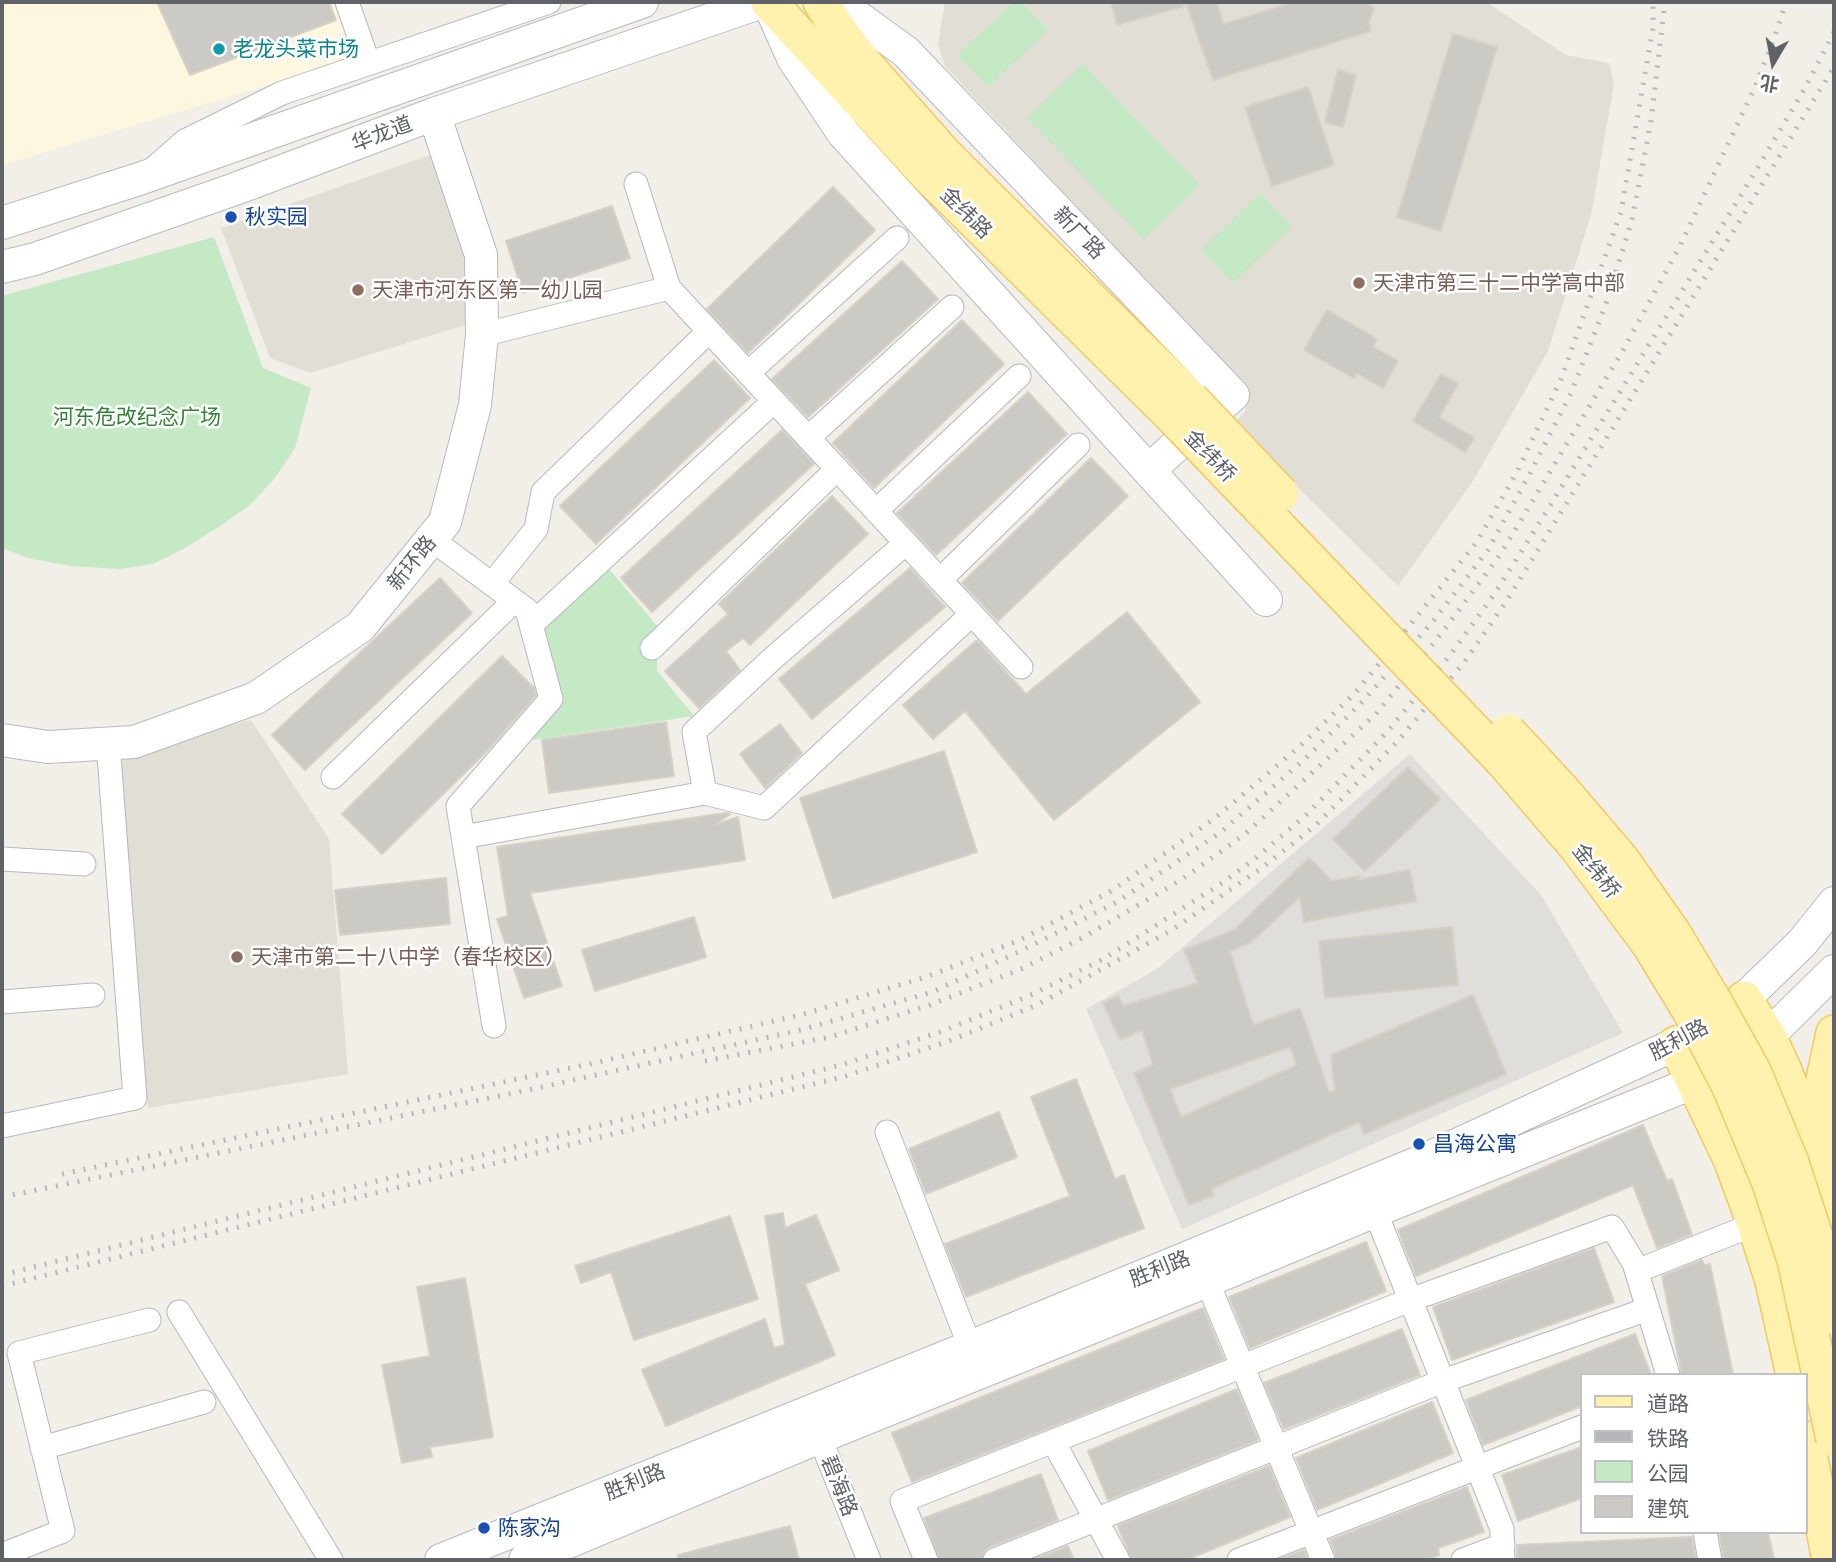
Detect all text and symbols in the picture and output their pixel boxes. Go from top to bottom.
north arrow [1738,28,1808,98]
place label: 老龙头菜市场 [233,36,359,62]
marker: 老龙头菜市场 [211,41,227,57]
text: 北 [1758,71,1781,96]
street label: 华龙道 [348,111,416,157]
street label: 金纬路 [935,182,997,244]
street label: 新广路 [1048,202,1110,264]
place label: 秋实园 [245,204,308,230]
marker: 秋实园 [223,209,239,225]
place label: 天津市第三十二中学高中部 [1373,270,1625,296]
marker: 天津市第三十二中学高中部 [1351,275,1367,291]
place label: 天津市河东区第一幼儿园 [372,277,603,303]
marker: 天津市河东区第一幼儿园 [350,282,366,298]
park label: 河东危改纪念广场 [53,404,221,430]
street label: 金纬桥 [1179,425,1241,487]
street label: 新环路 [382,531,442,595]
street label: 金纬桥 [1567,838,1625,904]
place label: 天津市第二十八中学（春华校区） [251,944,566,970]
marker: 天津市第二十八中学（春华校区） [229,949,245,965]
street label: 胜利路 [1645,1014,1713,1066]
place label: 昌海公寓 [1433,1131,1517,1157]
marker: 昌海公寓 [1411,1136,1427,1152]
street label: 胜利路 [1126,1246,1194,1292]
legend [1580,1373,1808,1534]
text: 道路 [1647,1391,1689,1415]
text: 铁路 [1647,1426,1689,1450]
street label: 碧海路 [816,1452,862,1520]
street label: 胜利路 [601,1459,669,1505]
text: 公园 [1647,1461,1689,1485]
text: 建筑 [1647,1496,1689,1520]
place label: 陈家沟 [498,1515,561,1541]
marker: 陈家沟 [476,1520,492,1536]

